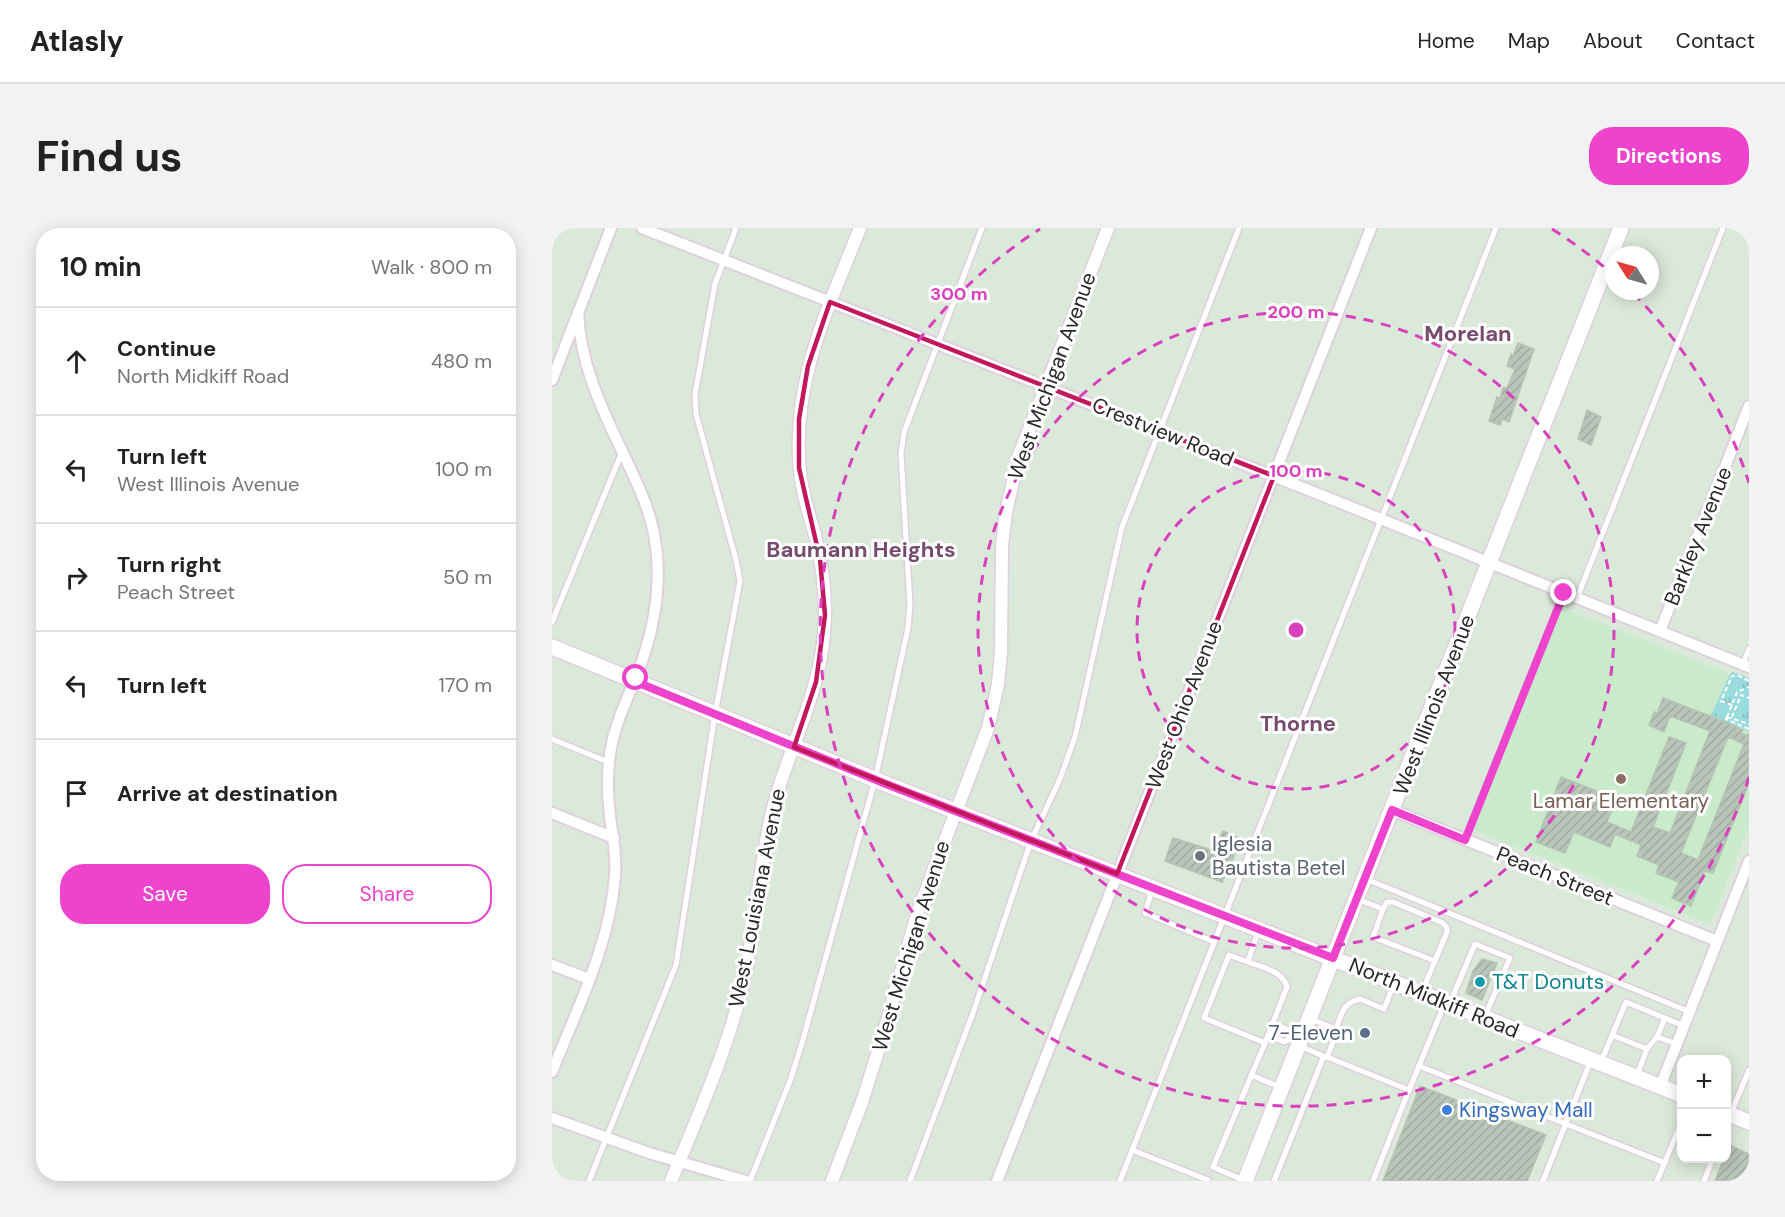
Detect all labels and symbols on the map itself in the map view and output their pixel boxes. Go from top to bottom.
north arrow [1605,246,1659,300]
street label: West Michigan Avenue [1001,268,1103,484]
text: 300 m [930,282,988,306]
text: 200 m [1268,300,1324,324]
district label: Morelan [1424,319,1512,348]
street label: Crestview Road [1088,391,1238,473]
text: 100 m [1269,459,1323,483]
street label: Barkley Avenue [1657,462,1739,610]
district label: Baumann Heights [766,535,956,564]
route end [1550,579,1576,605]
street label: West Illinois Avenue [1387,611,1481,799]
street label: West Ohio Avenue [1139,617,1229,793]
centre of rings [1286,620,1306,640]
route start [622,664,648,690]
district label: Thorne [1260,709,1336,738]
marker: Lamar Elementary [1614,772,1628,786]
street label: West Louisiana Avenue [722,786,792,1010]
place label: Lamar Elementary [1533,787,1709,815]
place label: Iglesia Bautista Betel [1212,830,1346,882]
street label: West Michigan Avenue [866,837,956,1055]
street label: Peach Street [1492,840,1618,912]
marker: Iglesia Bautista Betel [1193,849,1207,863]
street label: North Midkiff Road [1345,951,1523,1045]
place label: T&T Donuts [1492,968,1604,996]
marker: T&T Donuts [1473,975,1487,989]
place label: 7-Eleven [1269,1019,1353,1047]
marker: 7-Eleven [1358,1026,1372,1040]
place label: Kingsway Mall [1459,1096,1593,1124]
marker: Kingsway Mall [1440,1103,1454,1117]

